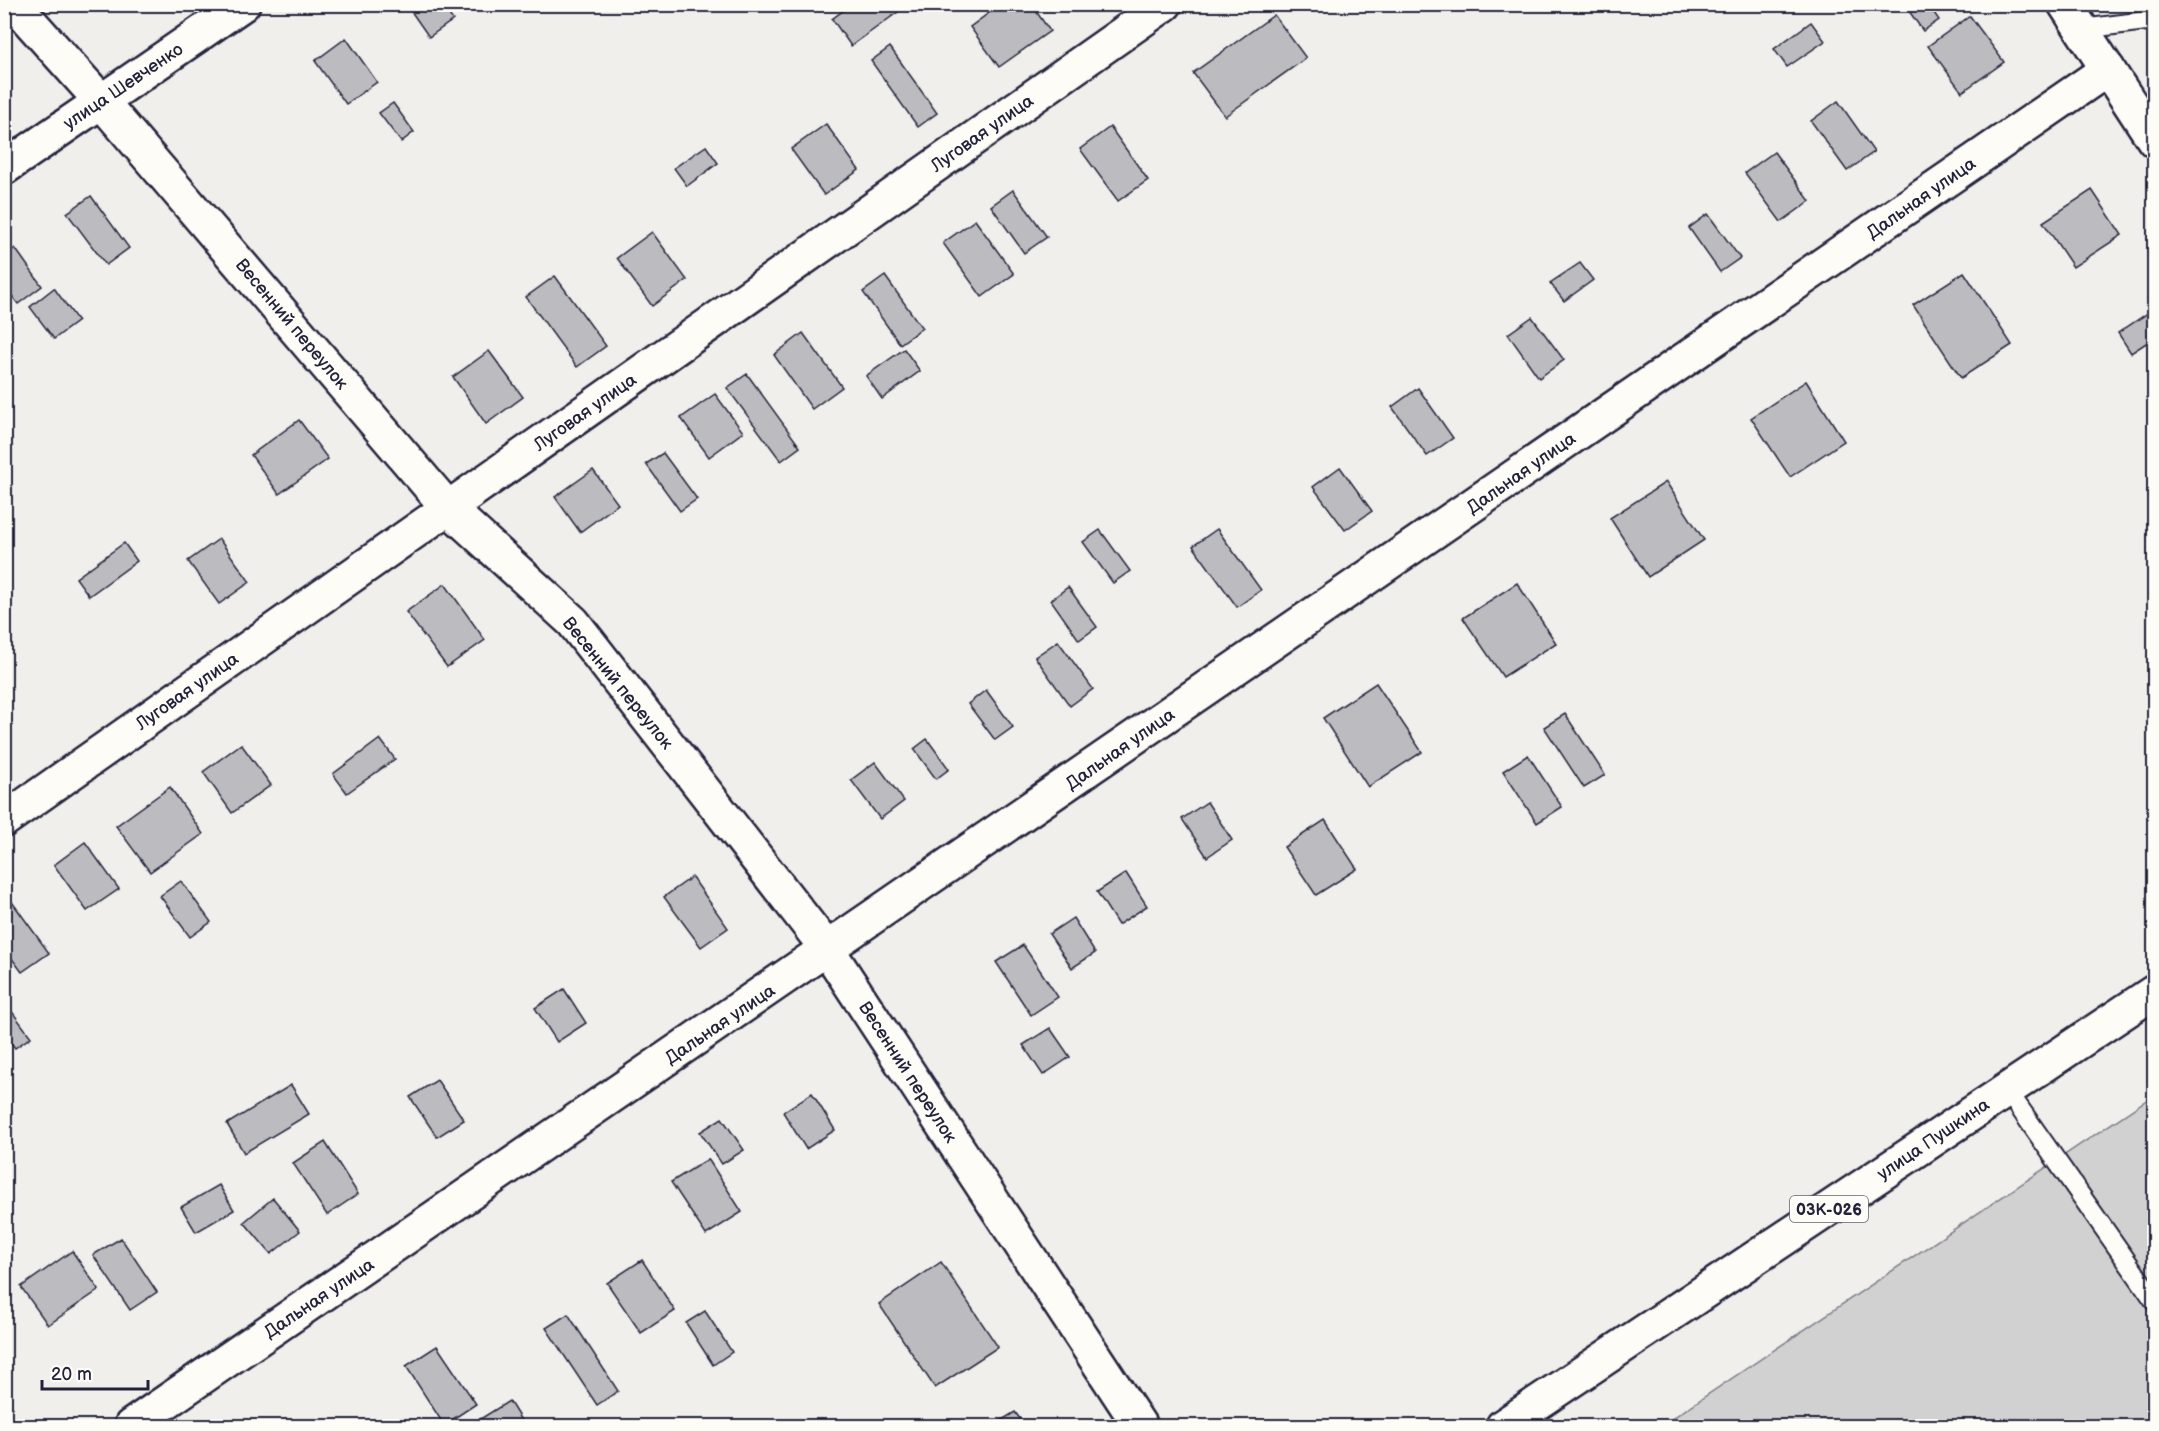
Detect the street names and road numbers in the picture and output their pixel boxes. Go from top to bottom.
street label: улица Шевченко [59,39,187,134]
street label: Луговая улица [926,90,1038,177]
street label: Дальная улица [1863,153,1980,244]
street label: Весенний переулок [231,255,353,394]
street label: Луговая улица [529,369,641,456]
street label: Дальная улица [1463,428,1580,519]
street label: Весенний переулок [558,613,678,754]
street label: Луговая улица [131,648,243,735]
street label: Дальная улица [1062,704,1179,795]
street label: Дальная улица [661,980,780,1069]
street label: Весенний переулок [854,998,961,1147]
street label: улица Пушкина [1873,1094,1994,1185]
road number: 03К-026 [1790,1196,1868,1222]
street label: Дальная улица [260,1254,379,1343]

